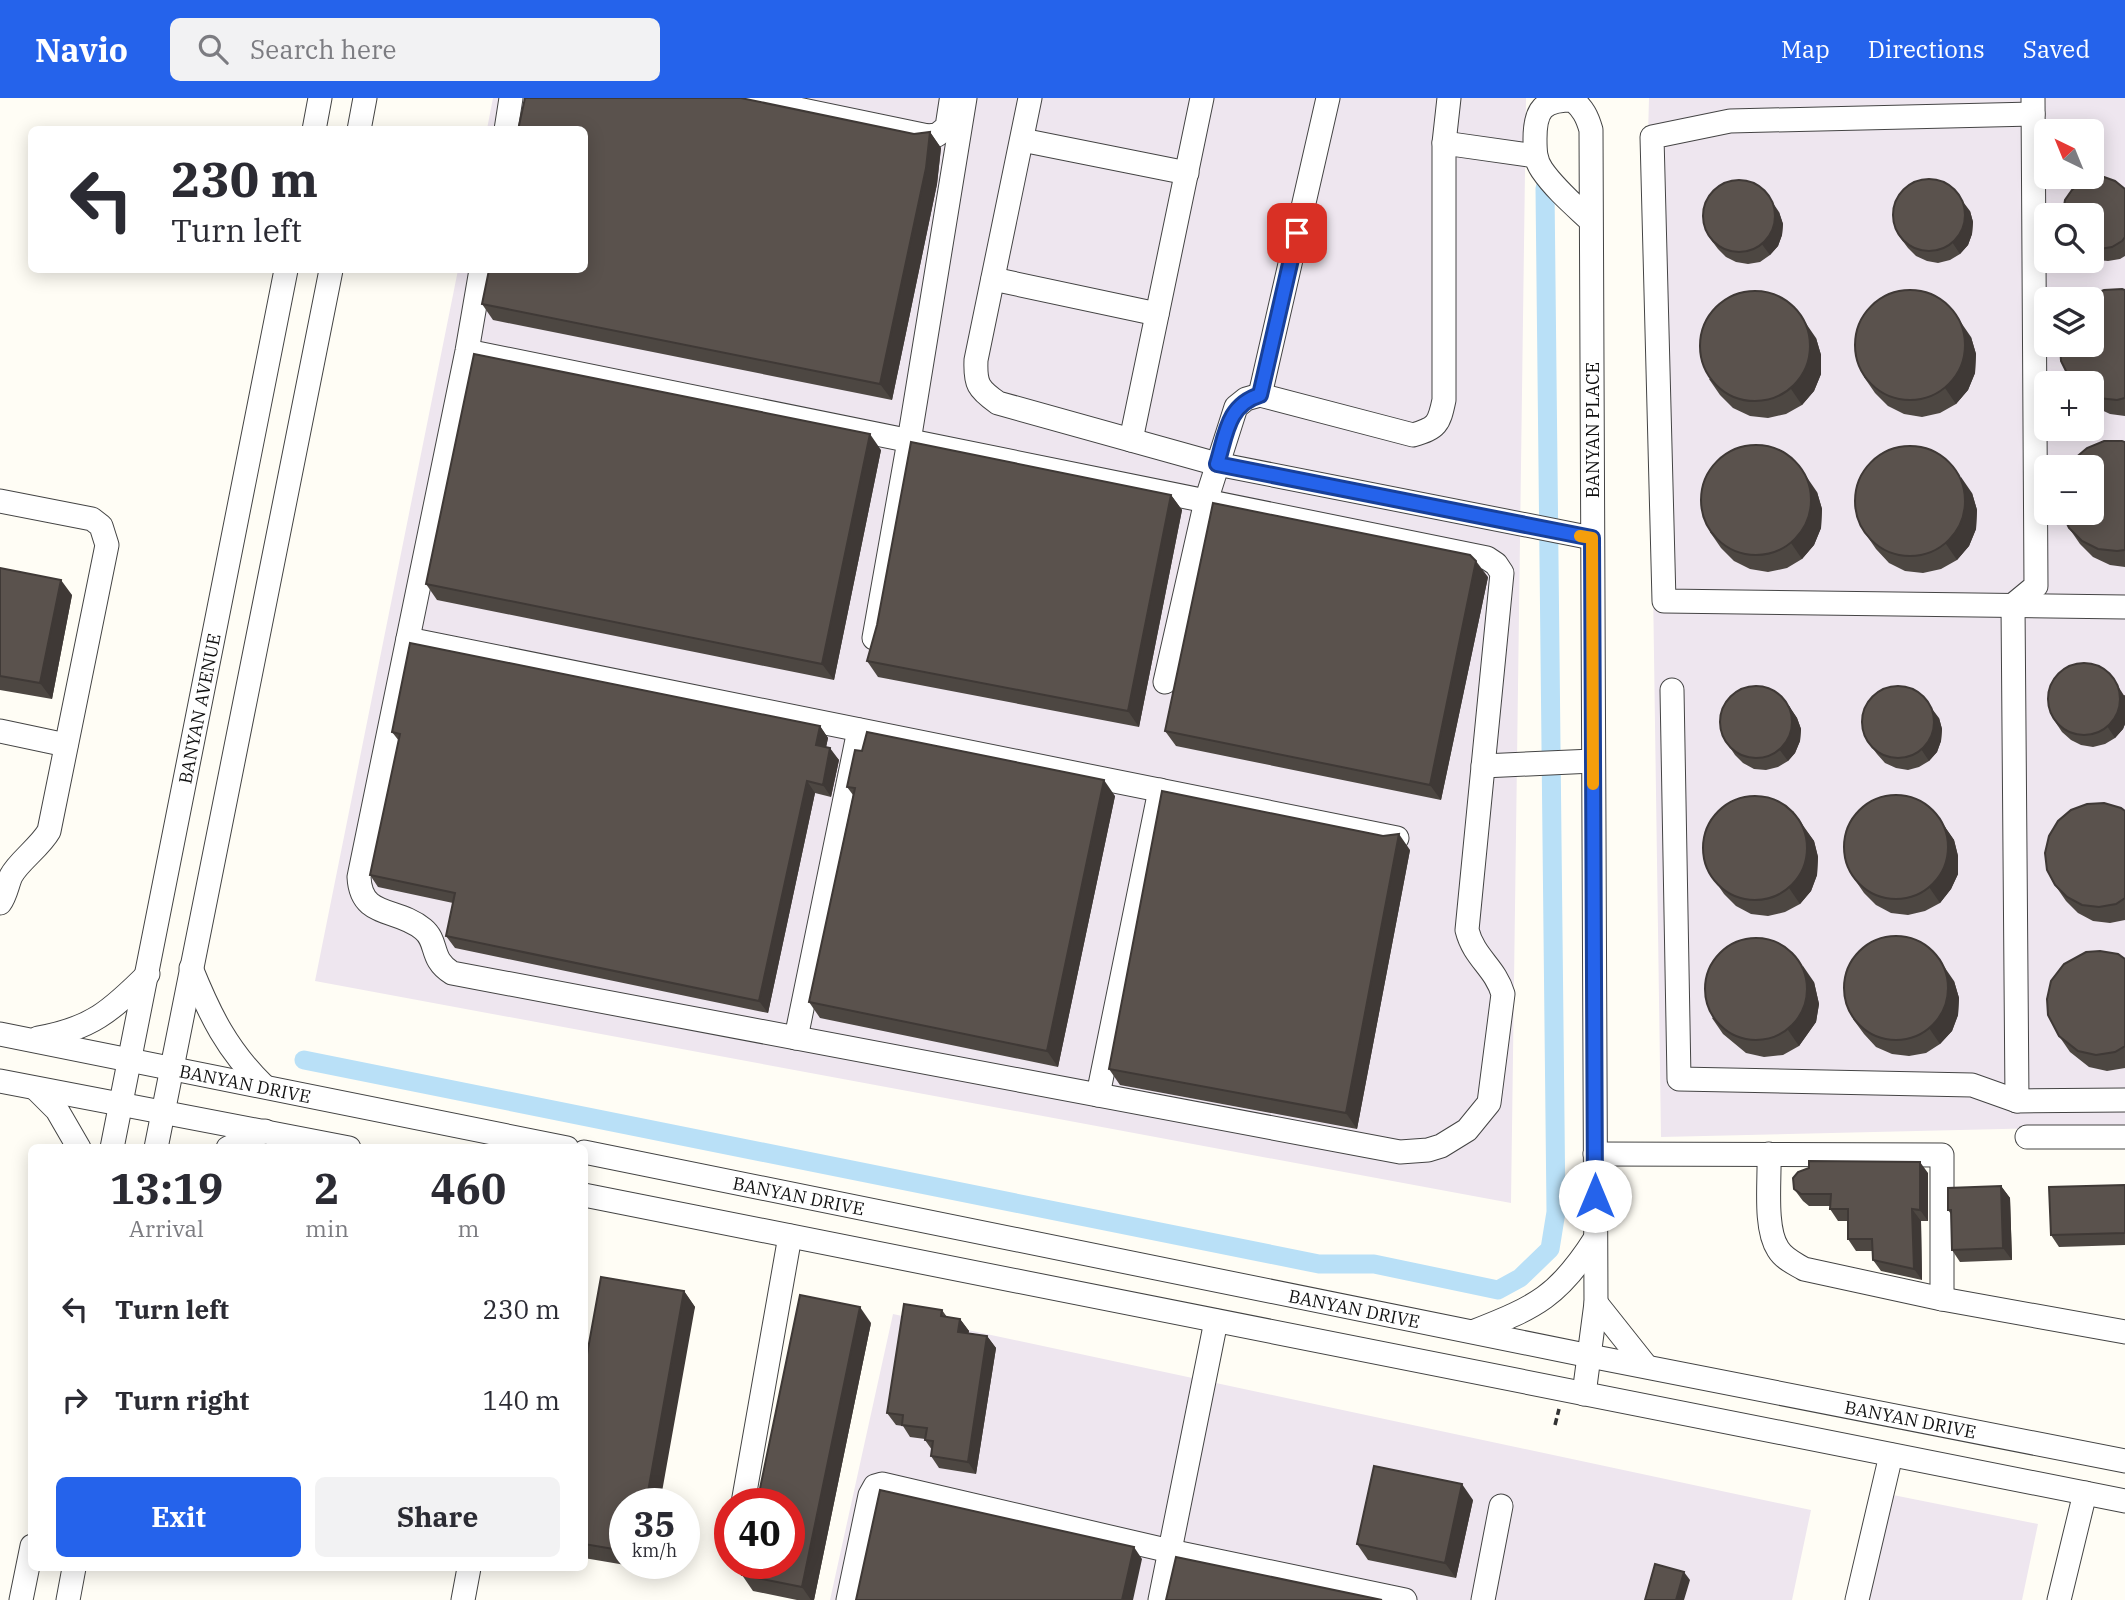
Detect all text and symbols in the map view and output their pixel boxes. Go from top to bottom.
search box [170,18,660,81]
text: Navio [35,28,128,71]
icon: search [194,30,232,68]
text: Search here [250,32,396,66]
text: Map [1781,33,1830,65]
text: Directions [1868,33,1985,65]
text: Saved [2023,33,2090,65]
north arrow [2034,119,2104,189]
map controls [2034,119,2104,525]
text: 230 m [171,147,318,210]
icon: left [56,154,147,245]
pin [1267,203,1327,263]
button: search [2034,203,2104,273]
text: Turn left [171,209,302,251]
icon: arrive [1278,214,1316,252]
button: layers [2034,287,2104,357]
street label: BANYAN PLACE [1581,362,1604,498]
button: + [2034,371,2104,441]
button: − [2034,455,2104,525]
street label: BANYAN AVENUE [173,631,225,786]
street label: BANYAN DRIVE [177,1059,313,1108]
position arrow [1558,1159,1632,1233]
text: 13:19 [110,1161,223,1216]
text: 2 [314,1161,340,1216]
text: 460 [431,1161,506,1216]
street label: BANYAN DRIVE [731,1171,866,1220]
text: Arrival [129,1213,204,1243]
text: min [305,1213,349,1243]
text: m [457,1213,479,1243]
street label: BANYAN DRIVE [1287,1284,1422,1333]
icon: left [56,1290,94,1328]
text: Turn left [115,1292,229,1326]
text: 230 m [482,1292,560,1326]
icon: right [56,1381,94,1419]
text: Turn right [115,1383,249,1417]
text: 140 m [482,1383,560,1417]
street label: BANYAN DRIVE [1843,1395,1978,1443]
button: Exit [56,1477,301,1557]
button: Share [315,1477,560,1557]
speed limit sign: 40 [714,1488,805,1579]
text: 35 [633,1501,676,1547]
text: km/h [632,1539,677,1562]

